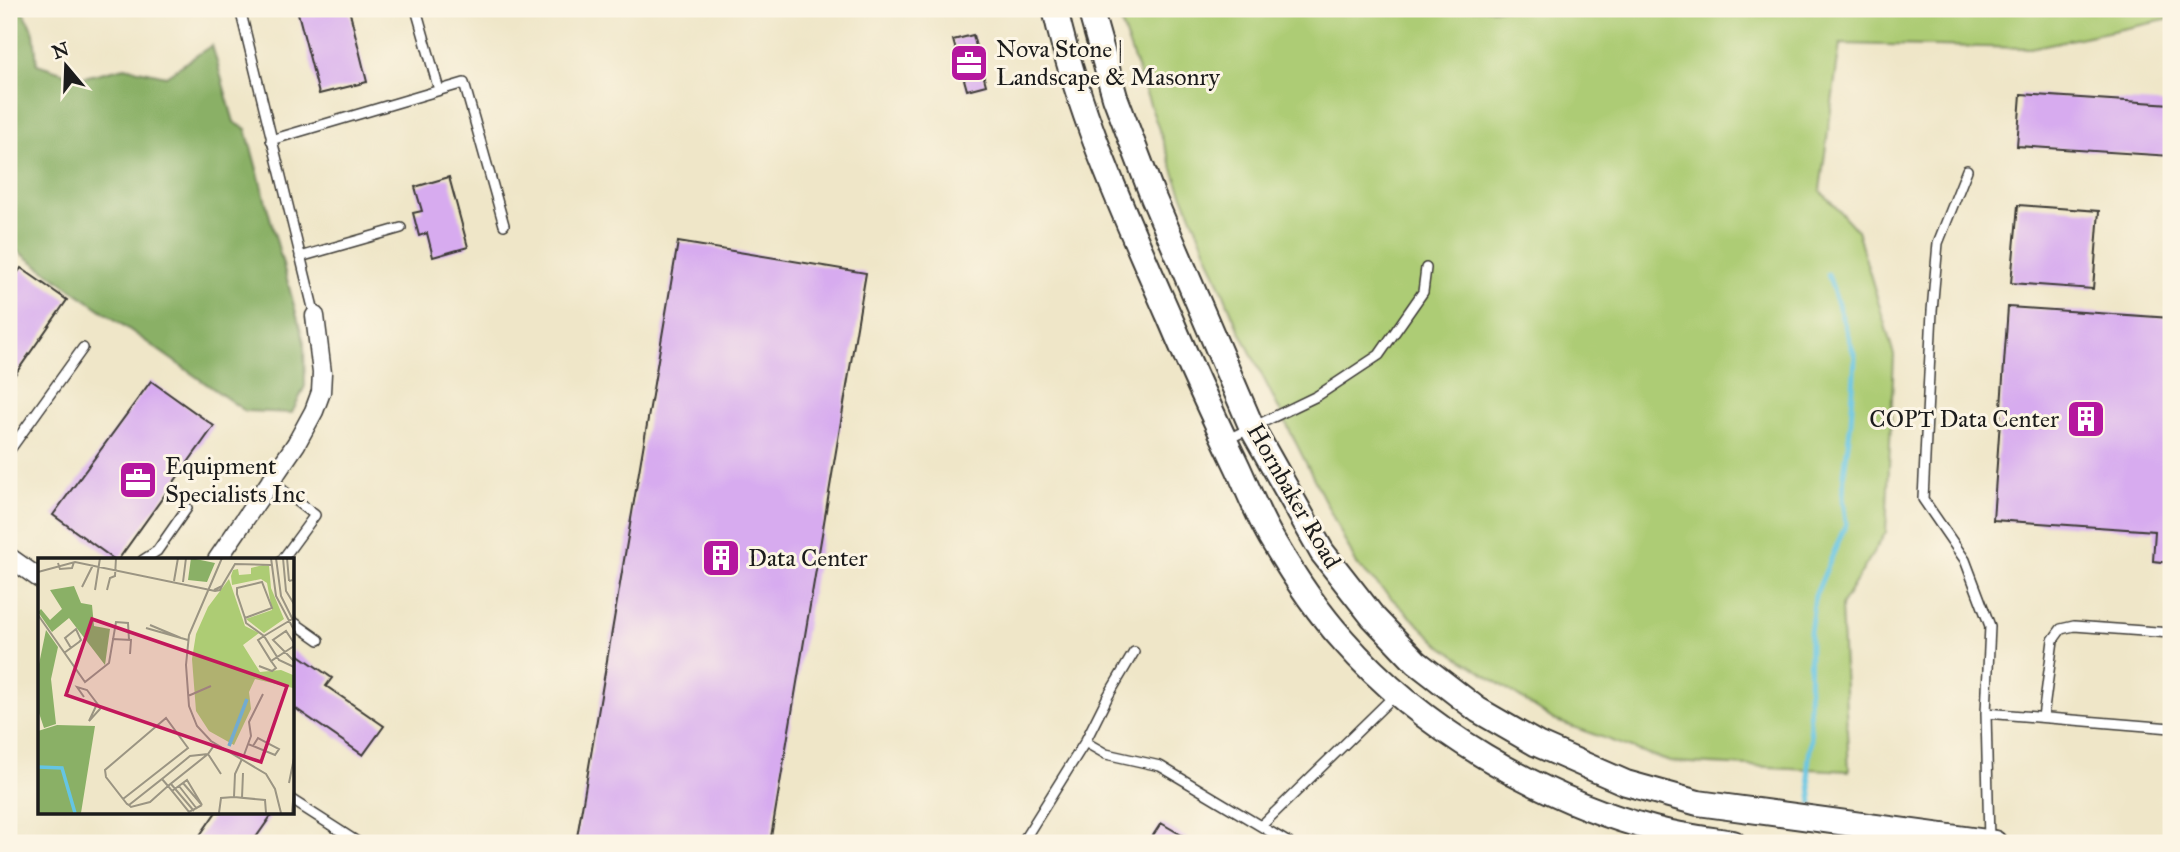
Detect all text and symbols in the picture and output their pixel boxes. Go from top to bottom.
north arrow [32,32,102,102]
place label: Nova Stone | Landscape & Masonry [996,34,1220,92]
text: N [49,37,72,64]
office icon: Nova Stone | Landscape & Masonry [948,42,990,84]
building icon: COPT Data Center [2065,398,2107,440]
place label: COPT Data Center [1869,404,2059,434]
street label: Hornbaker Road [1240,418,1348,574]
place label: Equipment Specialists Inc [165,451,305,509]
office icon: Equipment Specialists Inc [117,459,159,501]
building icon: Data Center [700,537,742,579]
place label: Data Center [748,543,868,573]
inset map [38,558,294,814]

